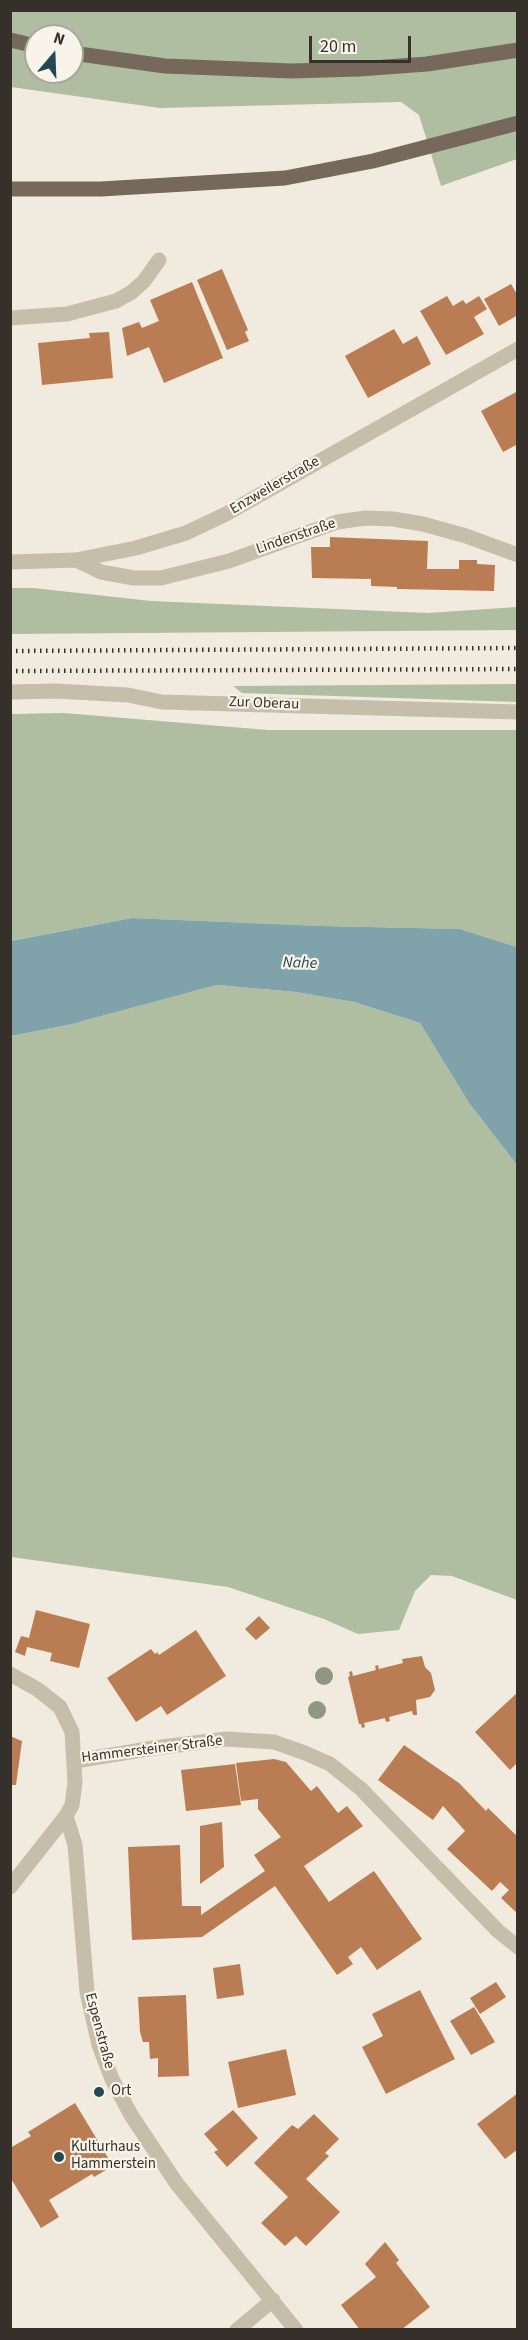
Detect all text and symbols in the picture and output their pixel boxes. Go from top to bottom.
north arrow [24,24,84,84]
scale bar [312,24,414,62]
text: N [51,27,68,51]
text: 20 m [320,34,356,59]
street label: Enzweilerstraße [227,453,323,519]
street label: Lindenstraße [254,515,338,559]
street label: Zur Oberau [229,694,299,714]
water label: Nahe [282,954,318,974]
street label: Hammersteiner Straße [81,1732,223,1768]
street label: Espenstraße [80,1991,118,2071]
place label: Ort [111,2083,131,2101]
marker: Ort [92,2085,106,2099]
place label: Kulturhaus Hammerstein [71,2139,156,2174]
marker: Kulturhaus Hammerstein [52,2150,66,2164]

